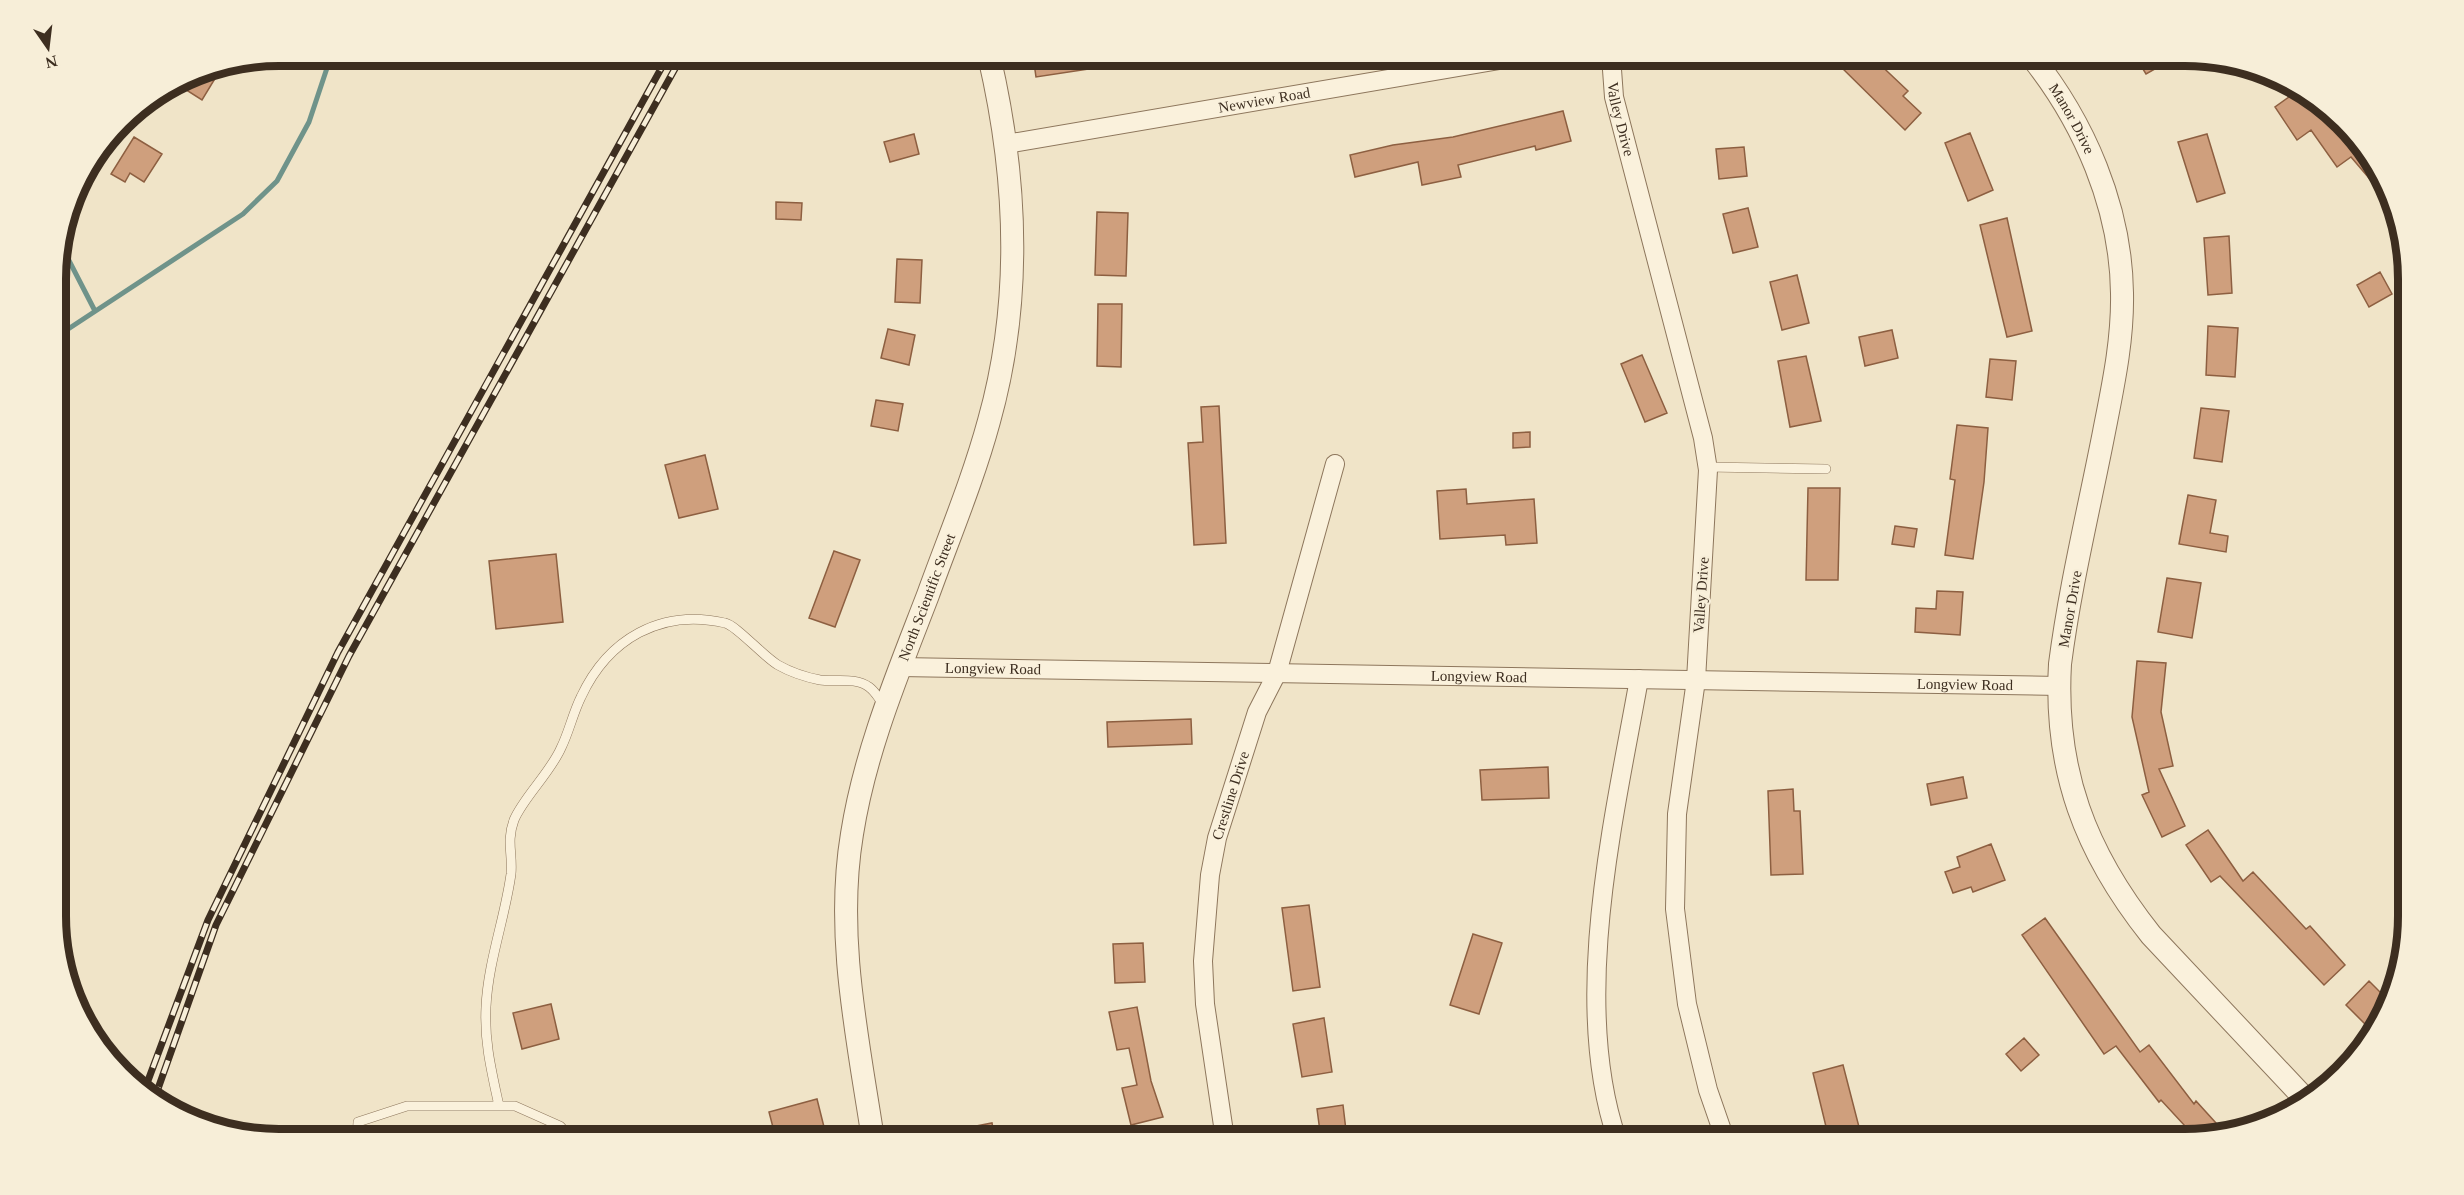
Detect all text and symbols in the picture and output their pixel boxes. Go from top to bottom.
north arrow [18,18,78,78]
text: N [43,52,59,72]
street label: Valley Drive [1605,81,1637,158]
street label: Manor Drive [2046,81,2098,157]
street label: Newview Road [1217,84,1312,116]
street label: North Scientific Street [895,530,959,663]
street label: Valley Drive [1690,556,1712,634]
street label: Manor Drive [2055,569,2085,649]
street label: Longview Road [945,660,1042,677]
street label: Longview Road [1431,668,1528,685]
street label: Longview Road [1917,676,2014,693]
street label: Crestline Drive [1209,749,1252,842]

